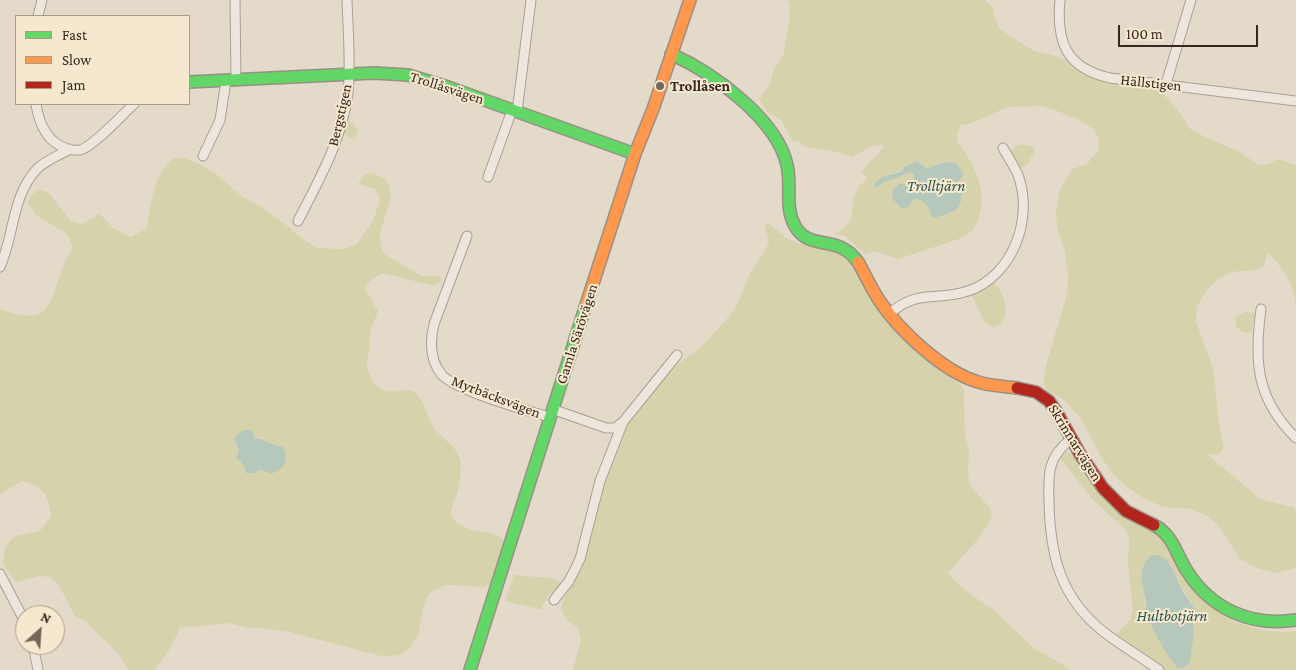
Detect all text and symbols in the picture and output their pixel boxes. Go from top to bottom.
legend [15,15,190,105]
scale bar [1121,15,1261,47]
text: 100 m [1126,26,1163,42]
text: Fast [62,27,87,43]
text: Slow [62,52,91,68]
street label: Trollåsvägen [408,68,486,108]
street label: Hällstigen [1120,71,1182,95]
text: Jam [62,77,85,93]
place label: Trollåsen [670,77,730,95]
marker: Trollåsen [654,80,666,92]
street label: Bergstigen [324,82,356,148]
water label: Trolltjärn [907,176,965,196]
street label: Gamla Särövägen [552,282,602,386]
street label: Myrbäcksvägen [449,372,543,422]
street label: Skrinnarvägen [1044,401,1106,485]
north arrow [15,605,65,655]
water label: Hultbotjärn [1137,606,1207,626]
text: N [38,608,54,627]

